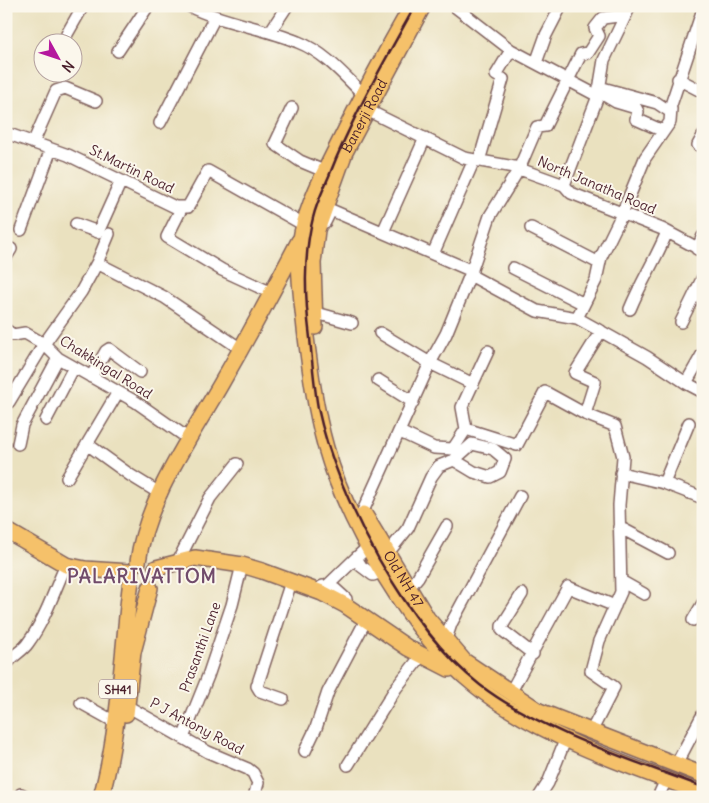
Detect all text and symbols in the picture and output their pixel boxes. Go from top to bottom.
north arrow [32,32,82,82]
text: N [58,57,78,76]
street label: Banerji Road [337,76,391,156]
street label: St.Martin Road [87,141,177,197]
street label: North Janatha Road [535,152,659,218]
street label: Chakkingal Road [56,331,156,403]
street label: Old NH 47 [379,547,428,611]
district label: PALARIVATTOM [67,564,217,588]
street label: Prasanthi Lane [175,599,225,695]
road number: SH41 [99,680,137,699]
street label: P J Antony Road [147,694,247,758]

